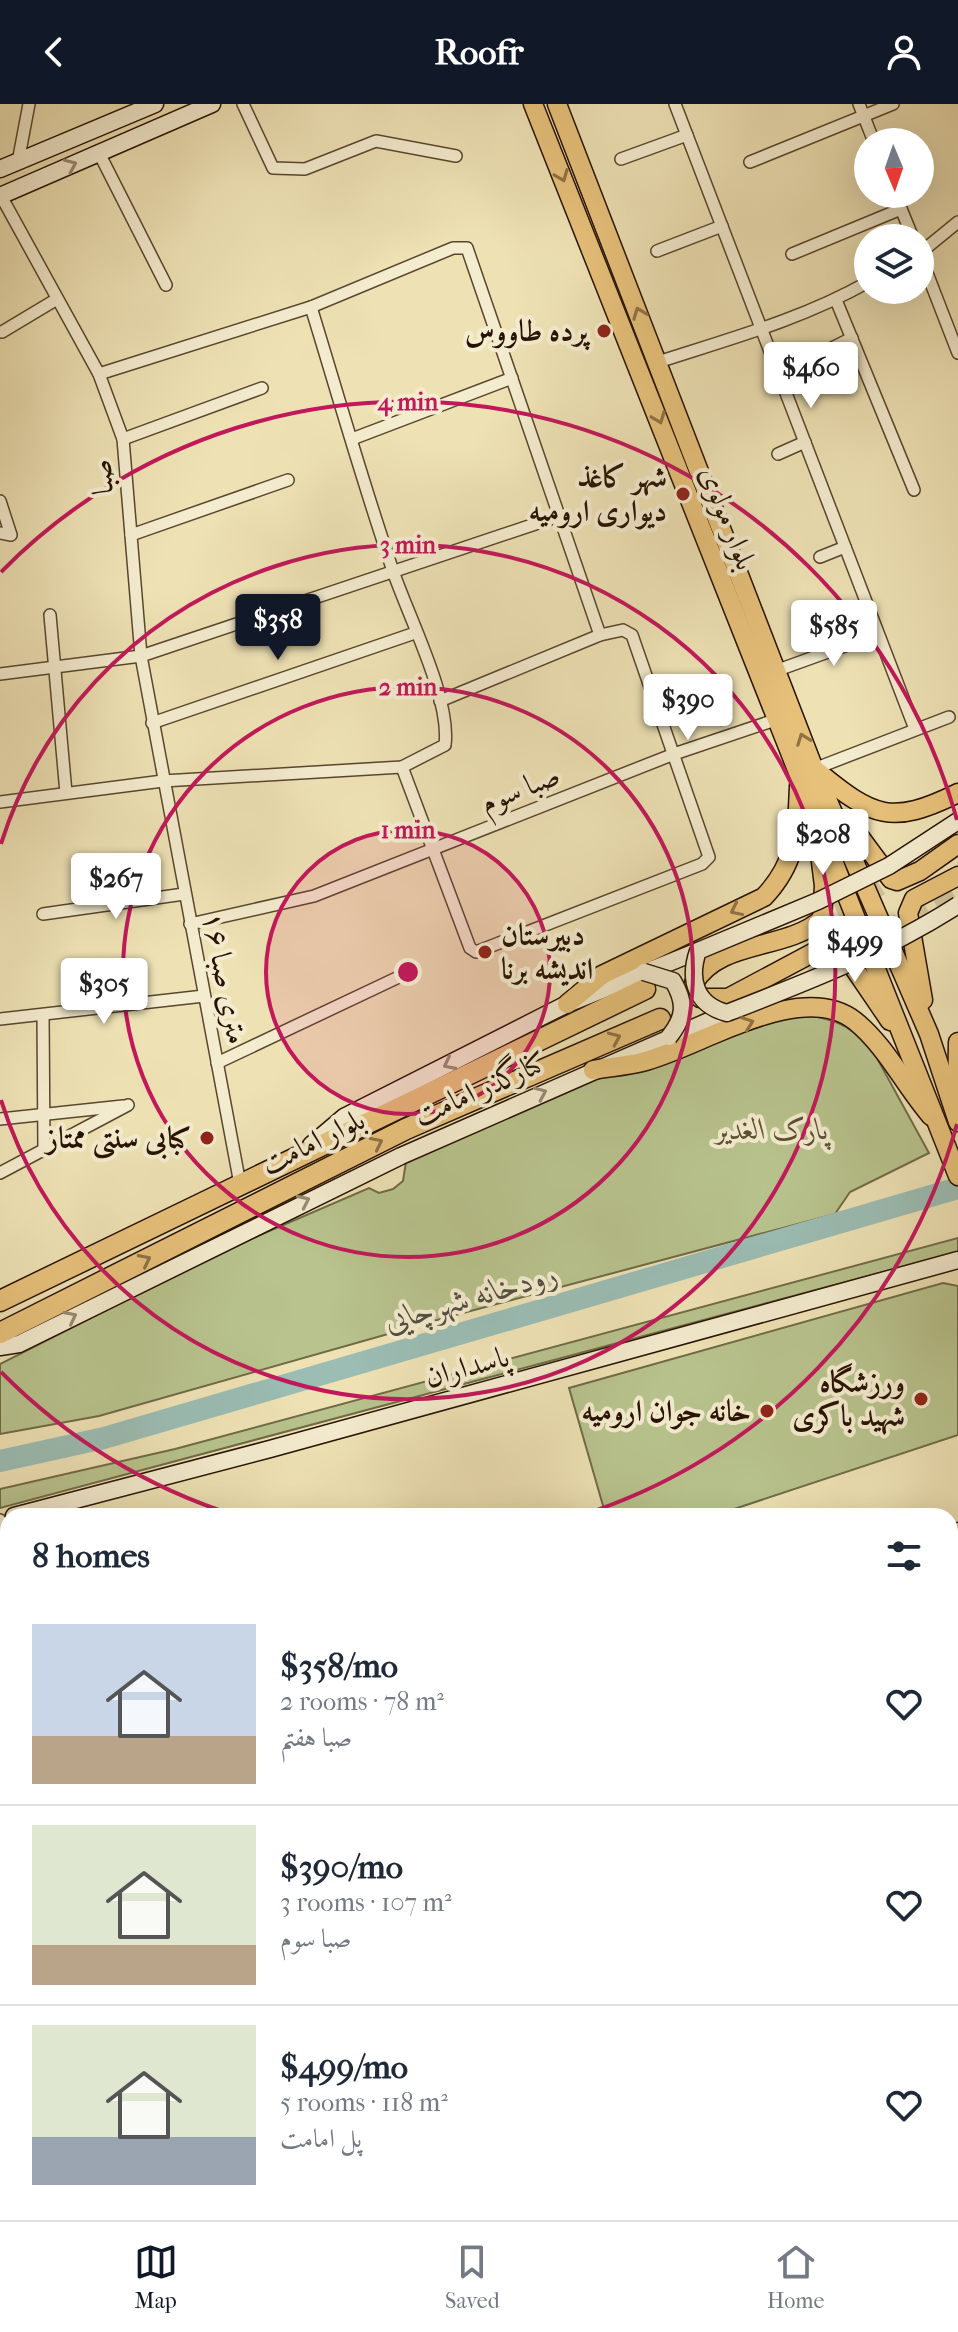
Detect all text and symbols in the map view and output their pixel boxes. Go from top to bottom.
icon: back [32,30,76,74]
icon: person [882,30,926,74]
text: Roofr [434,31,524,73]
north arrow [854,128,934,208]
map controls [854,128,934,304]
one-way arrow [63,158,78,174]
one-way arrow [553,168,569,182]
button: layers [854,224,934,304]
one-way arrow [632,307,649,321]
place label: پرده طاووس [465,314,590,351]
marker: پرده طاووس [595,322,613,340]
pin: $460 [764,342,858,410]
text: $460 [782,352,840,383]
text: 4 min [377,388,439,417]
one-way arrow [649,410,666,424]
street label: صبا [83,458,121,496]
place label: شهر کاغذ دیواری ارومیه [529,460,667,530]
street label: بلوار مولوی [691,461,764,575]
marker: شهر کاغذ دیواری ارومیه [674,485,692,503]
text: 3 min [380,531,437,559]
pin: $358 [231,594,325,662]
pin: $585 [787,600,881,668]
text: $358 [253,604,303,635]
text: $585 [809,610,859,641]
text: 2 min [379,673,438,701]
pin: $390 [641,674,735,742]
text: $390 [662,684,714,715]
one-way arrow [796,732,812,746]
street label: صبا سوم [475,757,568,828]
pin: $208 [776,809,870,877]
text: 1 min [381,816,436,844]
text: $208 [795,819,851,850]
pin: $267 [69,853,163,921]
text: $267 [89,863,143,894]
one-way arrow [730,900,745,916]
street label: ۱۶ متری صبا [195,909,255,1047]
pin: $499 [808,916,902,984]
place label: دبیرستان اندیشه برنا [501,918,593,987]
text: $499 [827,926,883,957]
marker: دبیرستان اندیشه برنا [476,943,494,961]
pin: $305 [57,958,151,1026]
centre of rings [394,958,422,986]
text: $305 [79,968,129,999]
one-way arrow [740,1016,754,1032]
one-way arrow [607,1032,621,1048]
street label: کنارگذر امامت [407,1041,552,1134]
one-way arrow [442,1054,457,1070]
one-way arrow [532,1087,547,1103]
street label: بلوار امامت [255,1102,371,1182]
park label: پارک الغدیر [713,1112,831,1150]
place label: کبابی سنتی ممتاز [43,1121,191,1160]
marker: کبابی سنتی ممتاز [198,1129,216,1147]
one-way arrow [369,1138,384,1153]
one-way arrow [296,1195,310,1211]
one-way arrow [136,1254,151,1269]
water label: رودخانه شهرچایی [380,1255,563,1342]
one-way arrow [63,1312,78,1327]
street label: پاسداران [421,1339,515,1398]
place label: ورزشگاه شهید باکری [792,1362,905,1435]
marker: ورزشگاه شهید باکری [912,1390,930,1408]
place label: خانه جوان ارومیه [582,1394,751,1430]
marker: خانه جوان ارومیه [758,1402,776,1420]
icon: filters [882,1534,926,1578]
text: 8 homes [32,1536,150,1576]
text: $358/mo [280,1646,398,1686]
icon: home [96,1656,192,1752]
icon: heart [882,1682,926,1726]
text: 2 rooms · 78 m² [280,1686,444,1717]
text: صبا هفتم [280,1722,352,1753]
text: $390/mo [280,1847,403,1887]
icon: home [96,1857,192,1953]
icon: heart [882,1883,926,1927]
text: 3 rooms · 107 m² [280,1887,452,1918]
text: صبا سوم [280,1923,352,1954]
text: $499/mo [280,2047,408,2087]
icon: home [96,2057,192,2153]
icon: heart [882,2083,926,2127]
text: 5 rooms · 118 m² [280,2087,448,2118]
text: پل امامت [280,2123,362,2154]
tab: Map [134,2240,178,2314]
tab: Saved [445,2240,500,2314]
tab: Home [767,2240,824,2314]

